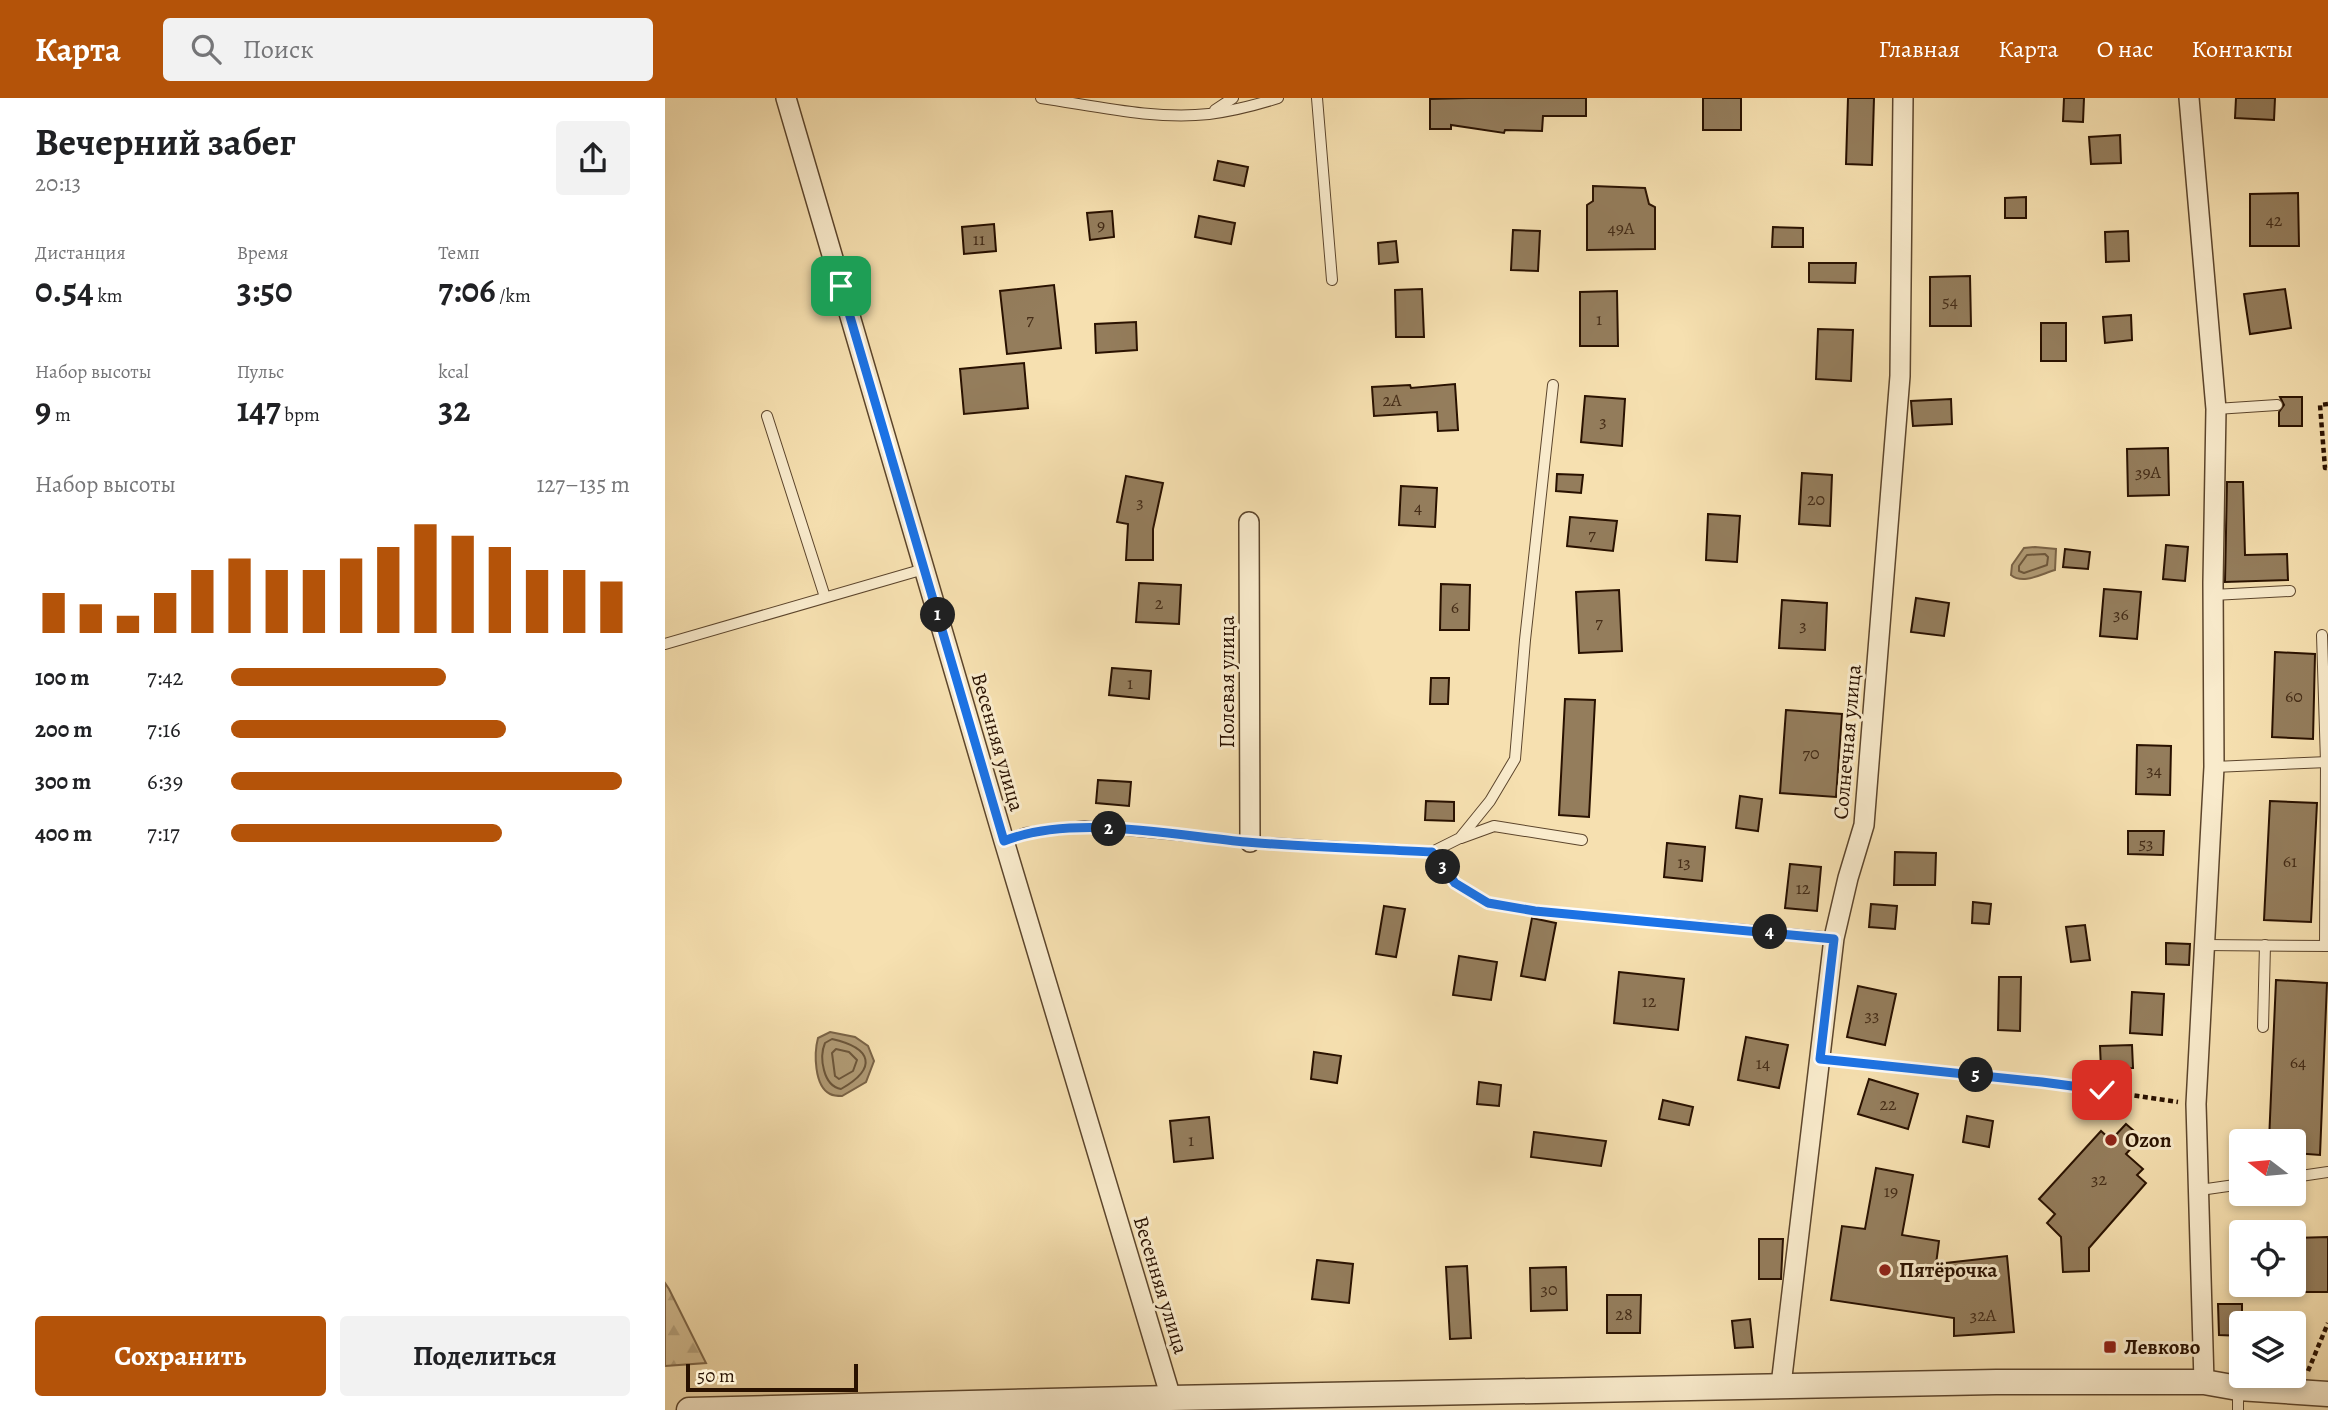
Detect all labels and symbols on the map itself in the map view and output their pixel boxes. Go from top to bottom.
house number: 42 [2266,208,2283,232]
house number: 9 [1097,213,1105,237]
house number: 49А [1608,216,1635,240]
house number: 11 [973,227,985,251]
pin [811,256,871,316]
house number: 54 [1942,289,1958,313]
house number: 7 [1026,307,1034,331]
house number: 1 [1596,307,1602,331]
house number: 2А [1382,388,1402,412]
house number: 3 [1599,409,1607,433]
house number: 39А [2135,460,2162,484]
house number: 20 [1807,487,1825,511]
house number: 3 [1136,490,1144,514]
house number: 4 [1414,495,1422,519]
house number: 7 [1588,522,1596,546]
house number: 2 [1155,591,1164,615]
house number: 6 [1451,595,1459,619]
pin: 1 [921,598,955,632]
house number: 36 [2113,602,2129,626]
house number: 7 [1595,610,1603,634]
house number: 3 [1799,613,1807,637]
street label: Полевая улица [1213,615,1241,748]
street label: Солнечная улица [1826,663,1868,821]
street label: Весенняя улица [965,670,1031,815]
house number: 1 [1127,671,1133,695]
house number: 60 [2285,684,2303,708]
house number: 70 [1802,741,1820,765]
house number: 34 [2146,758,2162,782]
pin: 2 [1091,812,1127,846]
house number: 53 [2138,831,2154,855]
house number: 61 [2283,849,2297,873]
pin: 3 [1425,850,1461,884]
house number: 13 [1677,850,1691,874]
house number: 12 [1796,876,1811,900]
pin: 4 [1753,914,1787,950]
house number: 12 [1642,989,1657,1013]
house number: 33 [1865,1003,1879,1027]
house number: 64 [2290,1050,2306,1074]
house number: 14 [1756,1051,1770,1075]
pin: 5 [1959,1058,1993,1093]
pin [2072,1060,2132,1120]
house number: 22 [1879,1092,1897,1116]
place label: Ozon [2125,1126,2172,1154]
house number: 1 [1188,1128,1194,1152]
north arrow [2229,1129,2307,1206]
marker: Ozon [2103,1132,2119,1148]
house number: 32 [2091,1167,2107,1191]
house number: 19 [1884,1179,1898,1203]
street label: Весенняя улица [1127,1213,1195,1358]
place label: Пятёрочка [1899,1256,1998,1284]
marker: Пятёрочка [1877,1262,1893,1278]
house number: 30 [1540,1277,1558,1301]
house number: 28 [1615,1302,1633,1326]
house number: 32А [1970,1303,1997,1327]
place label: Левково [2124,1333,2201,1361]
marker: Левково [2102,1339,2118,1355]
scale bar [686,1361,857,1393]

